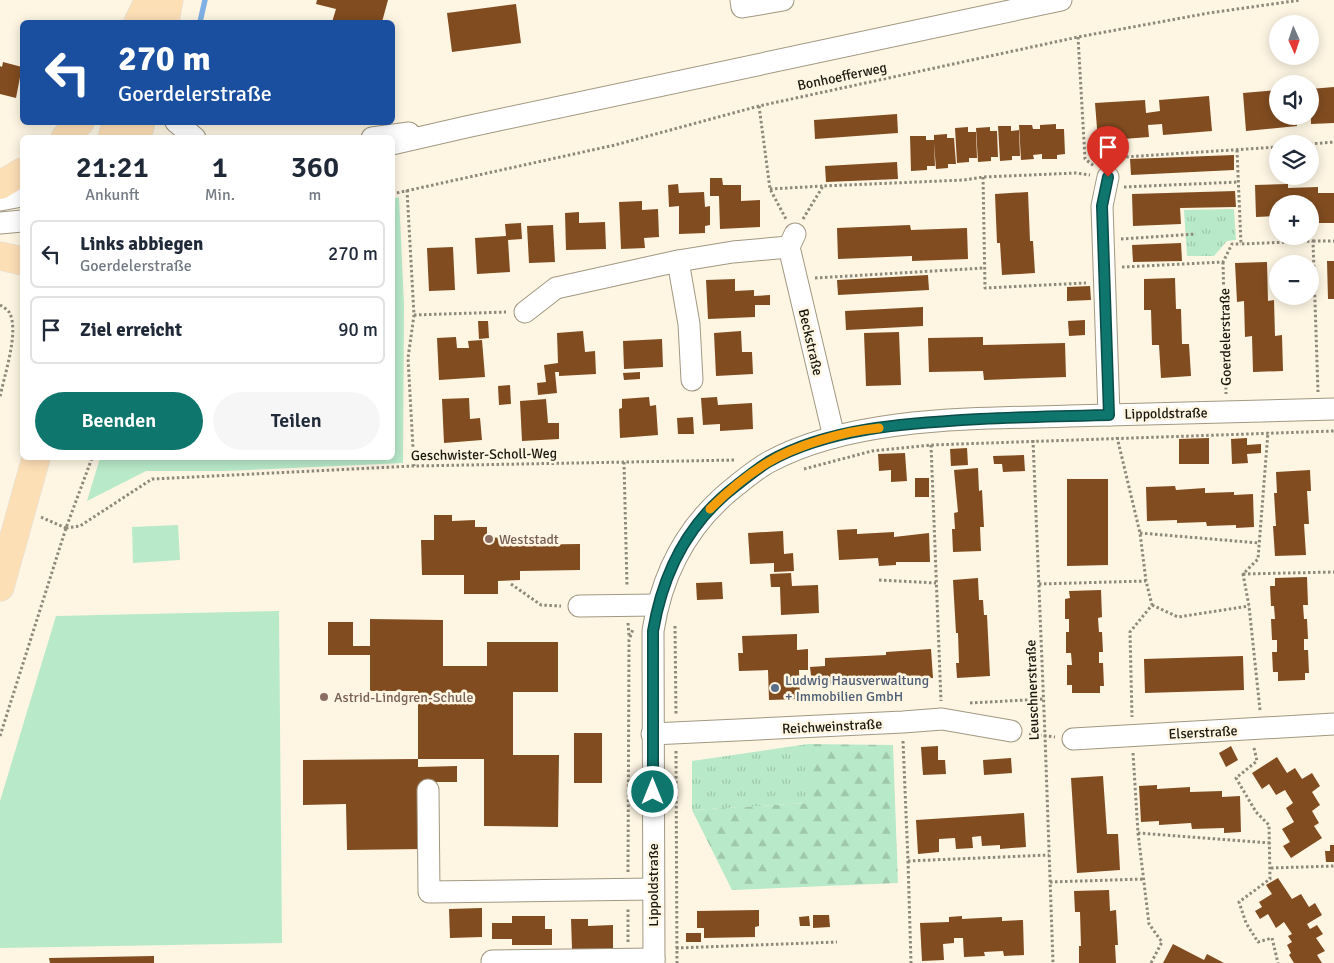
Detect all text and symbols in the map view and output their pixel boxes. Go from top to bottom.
north arrow [1269,15,1319,65]
map controls [1269,15,1319,305]
text: 270 m [118,37,211,80]
icon: left [35,40,100,105]
street label: Bonhoefferweg [796,59,888,94]
button: sound [1269,75,1319,125]
text: Goerdelerstraße [118,80,272,107]
pin [1087,126,1129,177]
icon: arrive [1094,133,1122,161]
button: layers [1269,135,1319,185]
text: 21:21 [76,149,149,186]
text: 1 [212,149,228,186]
text: 360 [291,149,339,186]
text: Ankunft [85,185,139,205]
text: Min. [205,185,235,205]
text: m [309,185,321,205]
button: + [1269,195,1319,245]
text: Links abbiegen [80,232,203,256]
icon: left [37,240,65,268]
text: 270 m [328,242,378,266]
button: − [1269,255,1319,305]
text: Goerdelerstraße [80,256,192,276]
street label: Goerdelerstraße [1216,288,1235,386]
street label: Beckstraße [795,307,826,377]
icon: arrive [37,316,65,344]
text: Ziel erreicht [80,318,182,342]
text: 90 m [338,318,378,342]
button: Beenden [35,392,203,450]
button: Teilen [213,392,380,450]
street label: Lippoldstraße [1124,404,1208,423]
street label: Geschwister-Scholl-Weg [411,445,557,464]
place label: Weststadt [499,531,559,548]
marker: Weststadt [483,533,495,545]
street label: Leuschnerstraße [1022,639,1043,741]
place label: Ludwig Hausverwaltung + Immobilien GmbH [785,672,929,705]
marker: Ludwig Hausverwaltung + Immobilien GmbH [769,682,781,694]
place label: Astrid-Lindgren-Schule [334,689,473,706]
marker: Astrid-Lindgren-Schule [318,691,330,703]
street label: Reichweinstraße [781,715,883,738]
street label: Elserstraße [1168,722,1238,743]
position arrow [626,765,678,817]
street label: Lippoldstraße [645,843,662,927]

